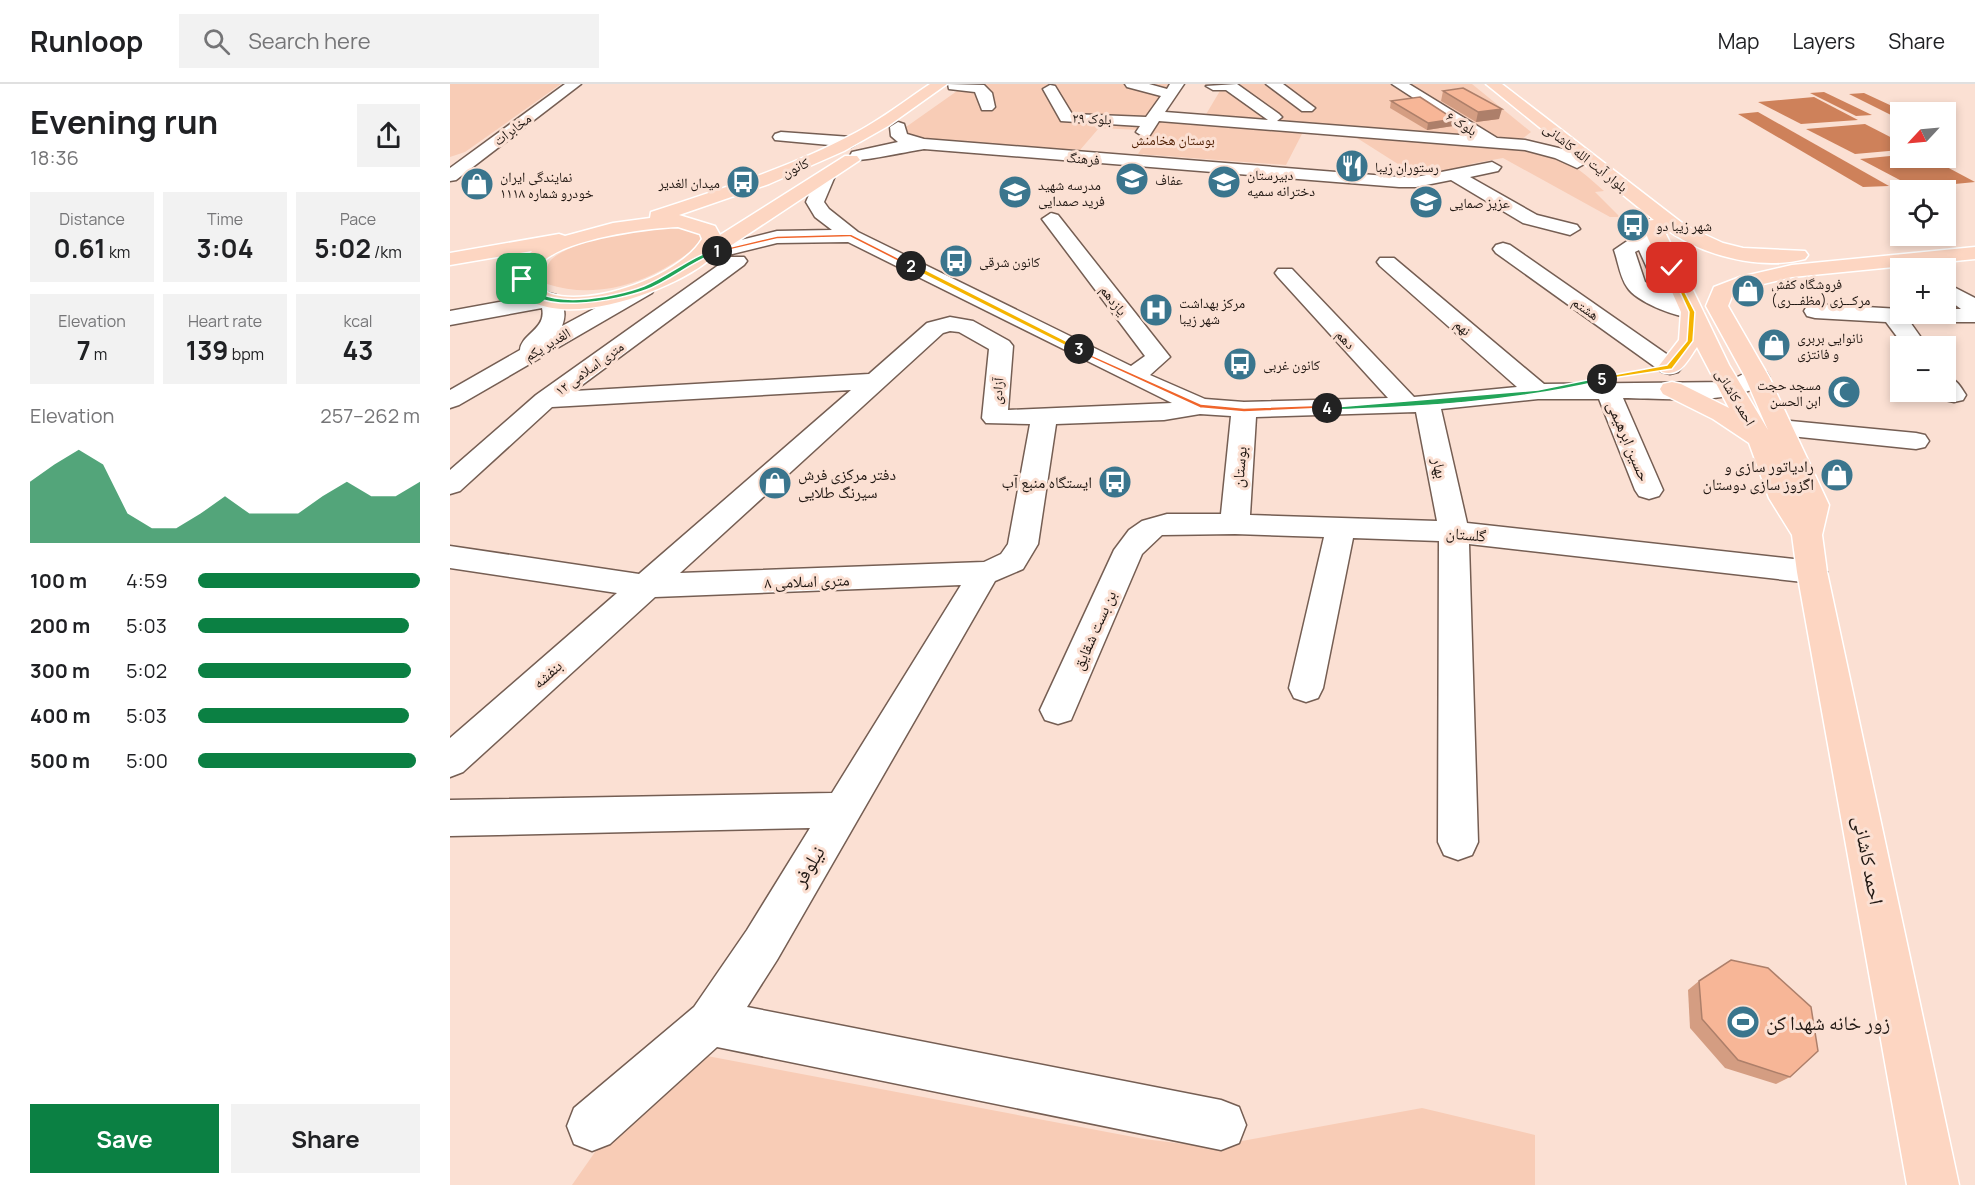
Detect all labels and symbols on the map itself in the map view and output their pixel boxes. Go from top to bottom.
north arrow [1890,102,1956,168]
street label: بلوک ۶ [1443,106,1481,140]
street label: بلوک ۲۹ [1072,107,1112,129]
street label: مخابرات [489,109,535,149]
street label: بلوار آیت الله کاشانی [1540,118,1632,196]
park label: بوستان هخامنش [1131,130,1215,149]
street label: فرهنگ [1065,147,1101,169]
restaurant icon: رستوران زیبا [1334,148,1370,184]
street label: کانون [778,153,812,181]
place label: رستوران زیبا [1375,157,1439,176]
school or university icon: عفاف [1114,161,1150,197]
bus stop icon: میدان الغدیر [725,164,761,200]
school or university icon: دبیرستان دخترانه سمیه [1206,164,1242,200]
place label: دبیرستان دخترانه سمیه [1247,165,1315,200]
shop icon: نمایندگی ایران خودرو شماره ۱۱۱۸ [459,166,495,202]
place label: نمایندگی ایران خودرو شماره ۱۱۱۸ [500,167,594,202]
place label: عفاف [1155,170,1183,189]
place label: میدان الغدیر [657,173,720,192]
school or university icon: مدرسه شهید فرید صمدایی [997,174,1033,210]
place label: مدرسه شهید فرید صمدایی [1038,175,1105,210]
school or university icon: عزیز صمایی [1408,184,1444,220]
place label: عزیز صمایی [1449,193,1510,212]
bus stop icon: شهر زیبا دو [1615,207,1651,243]
place label: شهر زیبا دو [1656,216,1712,235]
pin: 1 [702,236,732,266]
pin [1646,242,1697,293]
bus stop icon: کانون شرقی [938,243,974,279]
pin: 2 [896,251,926,281]
place label: کانون شرقی [979,252,1040,271]
pin [496,253,547,304]
shop icon: فروشگاه کفش مرکـــزی (مظفـــری) [1730,273,1766,309]
place label: فروشگاه کفش مرکـــزی (مظفـــری) [1771,274,1870,309]
street label: یازدهم [1095,281,1132,320]
hospital icon: مرکز بهداشت شهر زیبا [1138,292,1174,328]
street label: هشتم [1568,292,1603,325]
place label: مرکز بهداشت شهر زیبا [1179,293,1245,328]
street label: نهم [1450,314,1476,340]
street label: الغدیر یکم [520,323,574,366]
street label: دهم [1331,325,1360,354]
shop icon: نانوایی بربری و فانتزی [1756,327,1792,363]
place label: نانوایی بربری و فانتزی [1797,328,1863,363]
pin: 3 [1064,334,1094,364]
street label: ۱۲ متری اسلامی [551,337,627,399]
bus stop icon: کانون غربی [1222,346,1258,382]
place label: کانون غربی [1263,355,1320,374]
pin: 5 [1587,364,1617,394]
street label: احمد کاشانی [1712,365,1760,429]
mosque icon: مسجد حجت ابن الحسن [1826,374,1862,410]
place label: مسجد حجت ابن الحسن [1757,375,1821,410]
street label: آزادی [986,377,1008,405]
pin: 4 [1312,393,1342,423]
street label: حسین ابرهیمی [1602,397,1656,485]
street label: بوستان [1226,445,1252,489]
street label: بهار [1427,455,1453,480]
place label: رادیاتور سازی و اگزوز سازی دوستان [1703,455,1814,495]
shop icon: رادیاتور سازی و اگزوز سازی دوستان [1819,457,1855,493]
place label: دفتر مرکزی فرش سیرنگ طلایی [798,463,896,503]
bus stop icon: ایستگاه منبع آب [1097,464,1133,500]
shop icon: دفتر مرکزی فرش سیرنگ طلایی [757,465,793,501]
place label: ایستگاه منبع آب [1002,471,1092,493]
street label: گلستان [1445,521,1487,547]
street label: ۸ متری اسلامی [764,569,850,593]
street label: بن بست شقایق [1067,587,1121,673]
street label: بنفشه [527,655,567,693]
street label: احمد کاشانی [1847,813,1891,907]
street label: نیلوفر [785,840,831,892]
sports icon: زور خانه شهدا کن [1725,1004,1761,1040]
place label: زور خانه شهدا کن [1766,1009,1890,1036]

